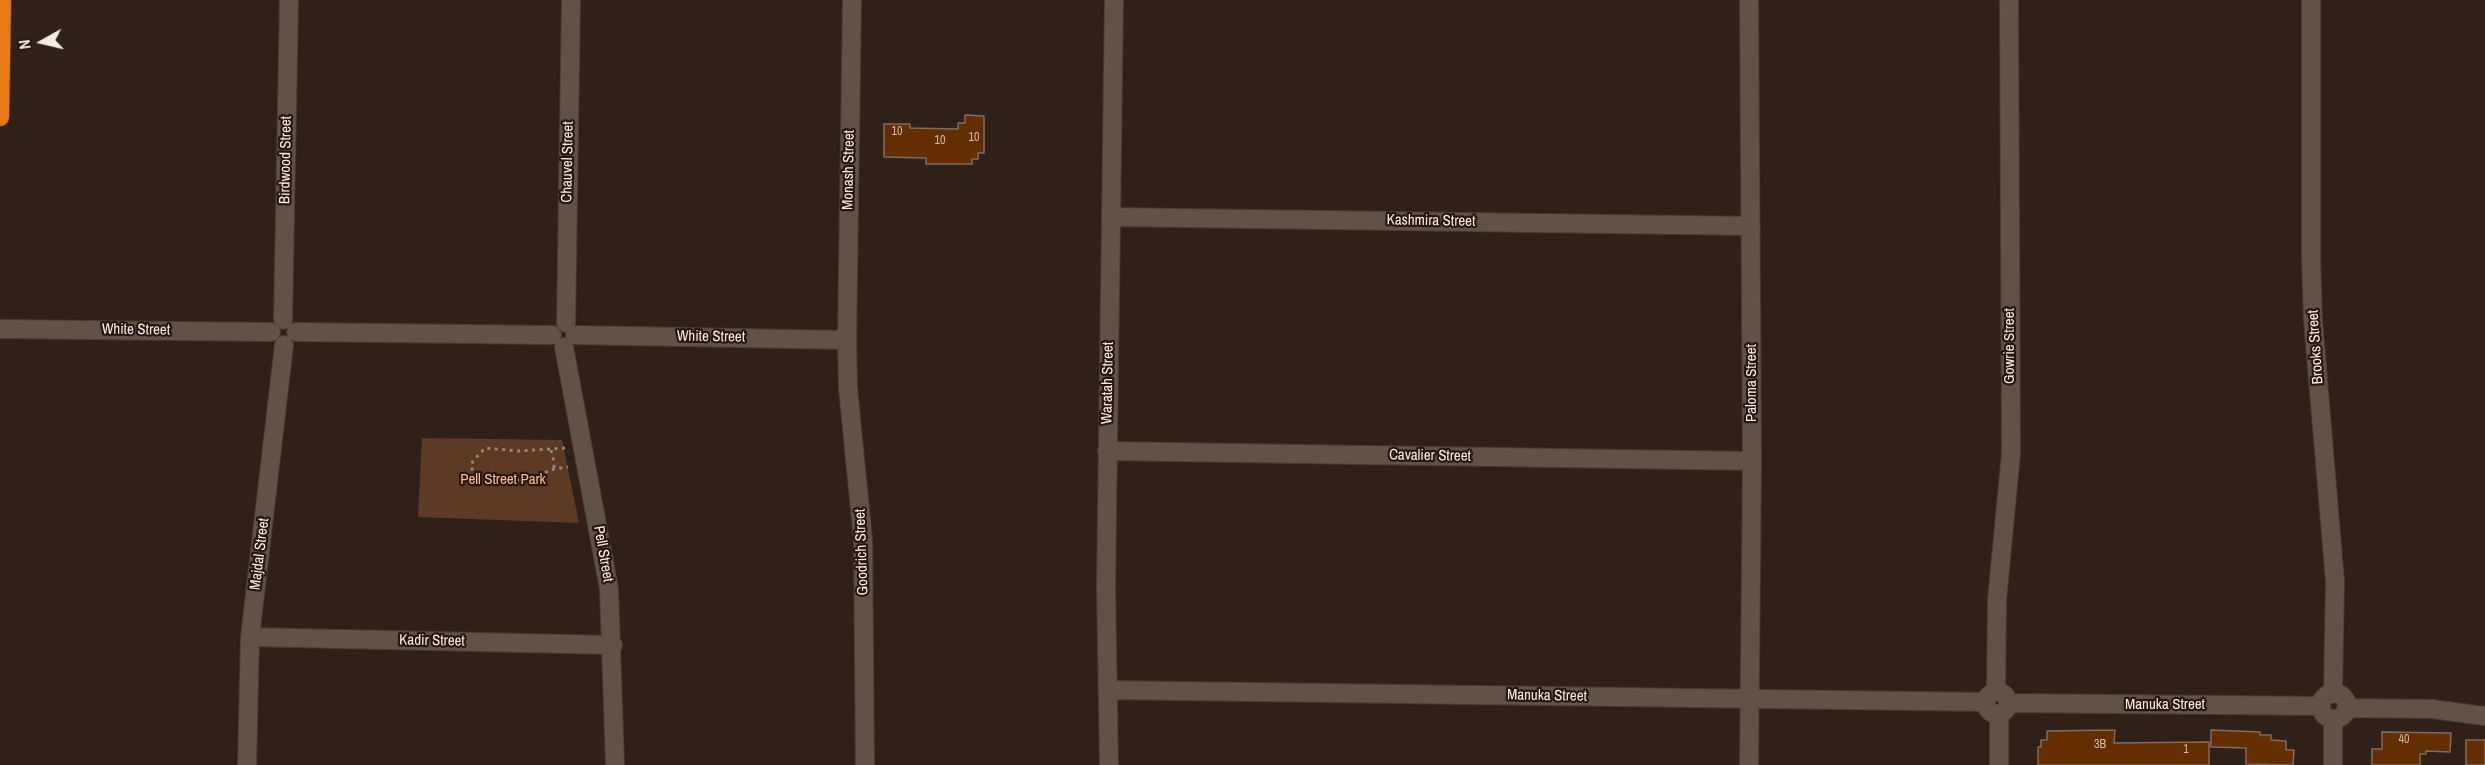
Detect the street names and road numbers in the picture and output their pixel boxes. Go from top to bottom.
street label: Birdwood Street [276,116,296,204]
street label: Chauvel Street [558,121,578,203]
street label: Monash Street [839,130,859,210]
street label: Kashmira Street [1386,211,1476,231]
street label: Gowrie Street [2001,308,2019,384]
street label: Brooks Street [2304,309,2328,385]
street label: White Street [102,320,170,340]
street label: White Street [677,327,745,347]
street label: Waratah Street [1098,342,1118,424]
street label: Paloma Street [1743,344,1761,422]
street label: Cavalier Street [1389,446,1471,466]
street label: Goodrich Street [851,508,873,596]
street label: Majdal Street [247,517,273,591]
street label: Pell Street [589,524,617,584]
street label: Kadir Street [399,631,465,651]
street label: Manuka Street [1507,686,1587,706]
street label: Manuka Street [2125,696,2205,714]

